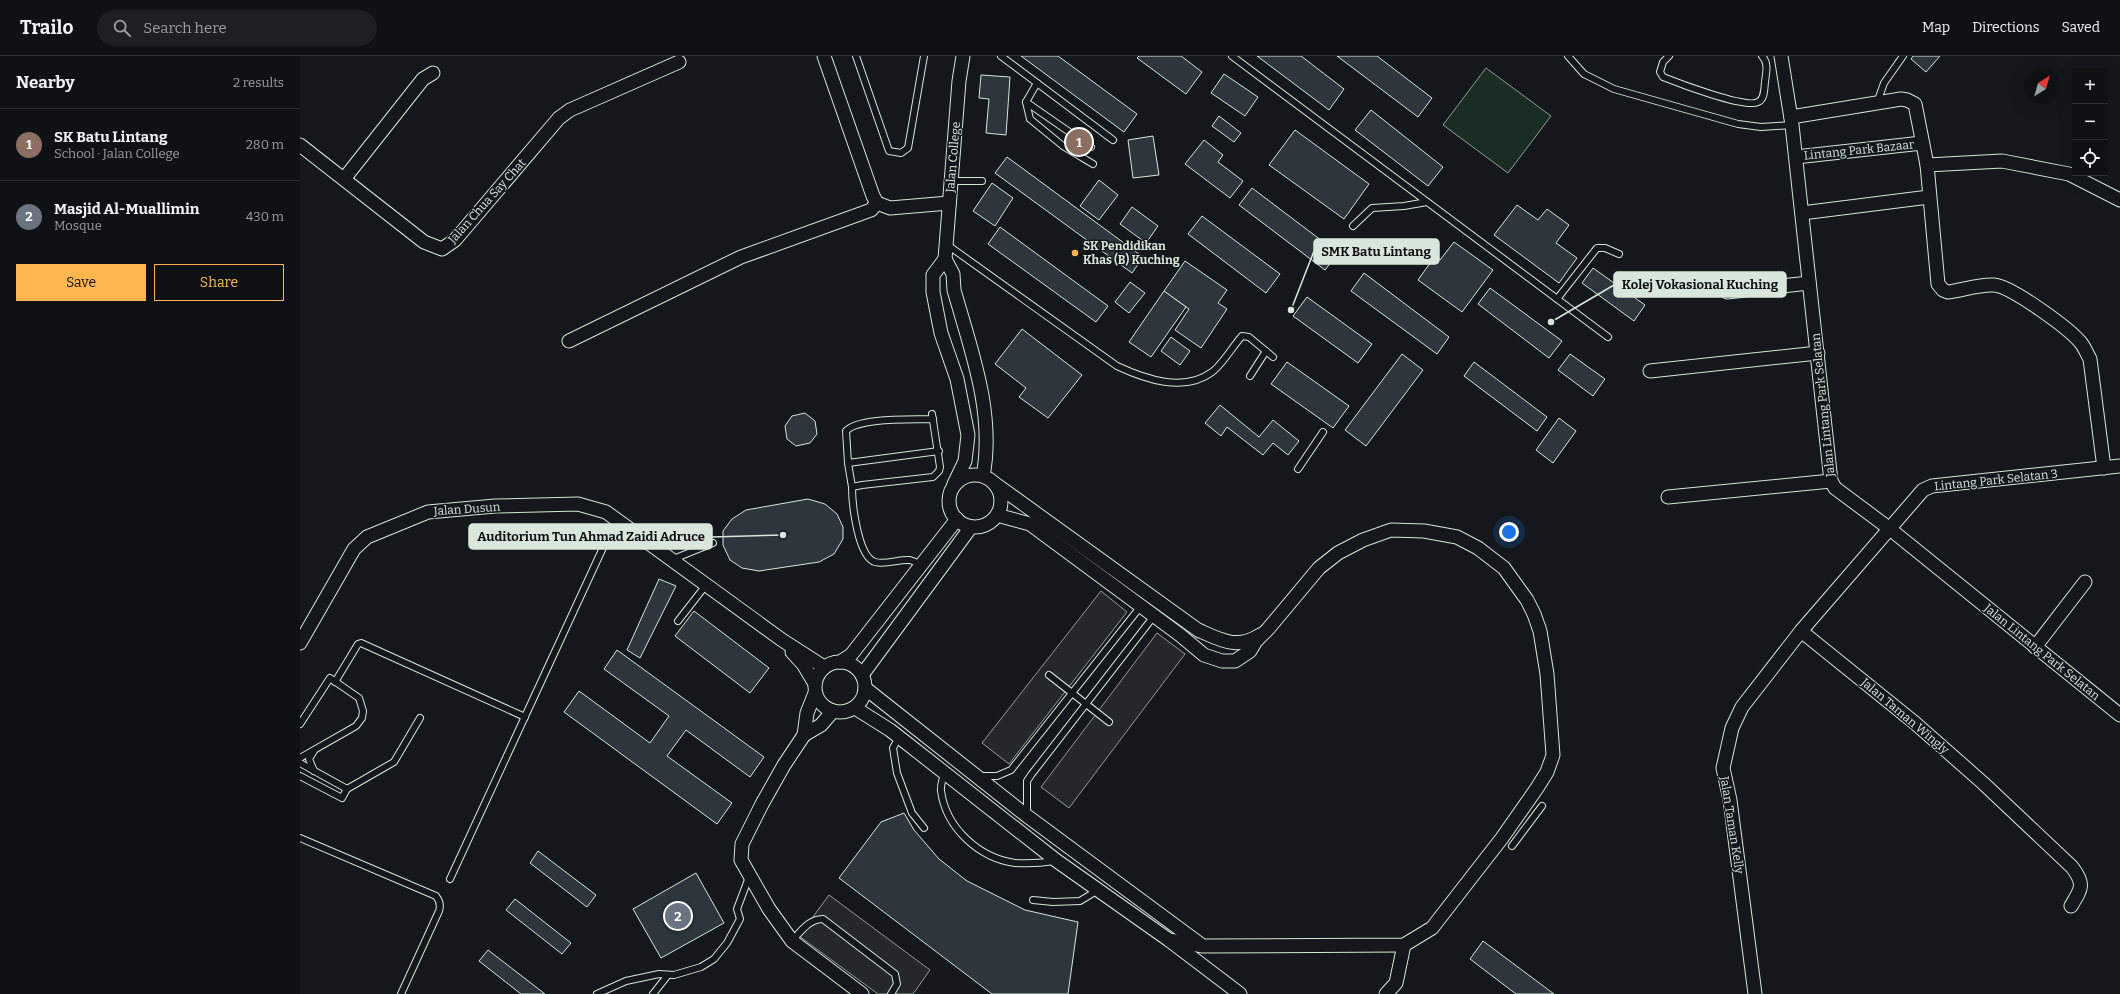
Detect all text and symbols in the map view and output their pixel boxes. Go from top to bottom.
search box [97,10,377,46]
text: Trailo [20,16,73,39]
icon: search [111,17,133,39]
text: Search here [143,19,227,37]
text: Map [1922,19,1950,36]
text: Directions [1972,19,2040,36]
text: Saved [2062,19,2100,36]
north arrow [2024,68,2060,104]
map controls [2072,68,2108,176]
button: + [2072,68,2108,104]
text: Nearby [16,72,75,93]
text: 2 results [233,75,284,90]
button: − [2072,104,2108,140]
street label: Jalan College [943,121,963,194]
pin: 1 [1066,127,1092,157]
text: SK Batu Lintang [54,128,168,146]
text: 1 [26,137,32,152]
text: 280 m [246,137,284,152]
street label: Lintang Park Bazaar [1803,137,1916,163]
button: locate [2072,140,2108,176]
text: School · Jalan College [54,146,180,161]
street label: Jalan Chua Say Chat [445,155,529,247]
text: Masjid Al-Muallimin [54,200,199,218]
text: 2 [25,209,33,224]
text: 430 m [246,209,284,224]
text: Mosque [54,218,102,233]
place label: SK Pendidikan Khas (B) Kuching [1083,239,1180,267]
callout: SMK Batu Lintang [1314,239,1439,264]
text: SMK Batu Lintang [1321,244,1431,259]
marker: SK Pendidikan Khas (B) Kuching [1070,248,1080,258]
button: Save [16,264,146,301]
button: Share [154,264,284,301]
callout: Kolej Vokasional Kuching [1614,272,1786,297]
text: Kolej Vokasional Kuching [1622,277,1779,293]
street label: Jalan Lintang Park Selatan [1808,332,1838,479]
street label: Lintang Park Selatan 3 [1934,467,2058,493]
street label: Jalan Dusun [432,500,501,518]
your location [1499,522,1519,542]
callout: Auditorium Tun Ahmad Zaidi Adruce [469,524,712,549]
text: Auditorium Tun Ahmad Zaidi Adruce [477,529,705,544]
street label: Jalan Lintang Park Selatan [1981,600,2103,703]
street label: Jalan Taman Wingly [1858,675,1952,757]
street label: Jalan Taman Kelly [1717,774,1747,875]
pin: 2 [665,901,691,931]

